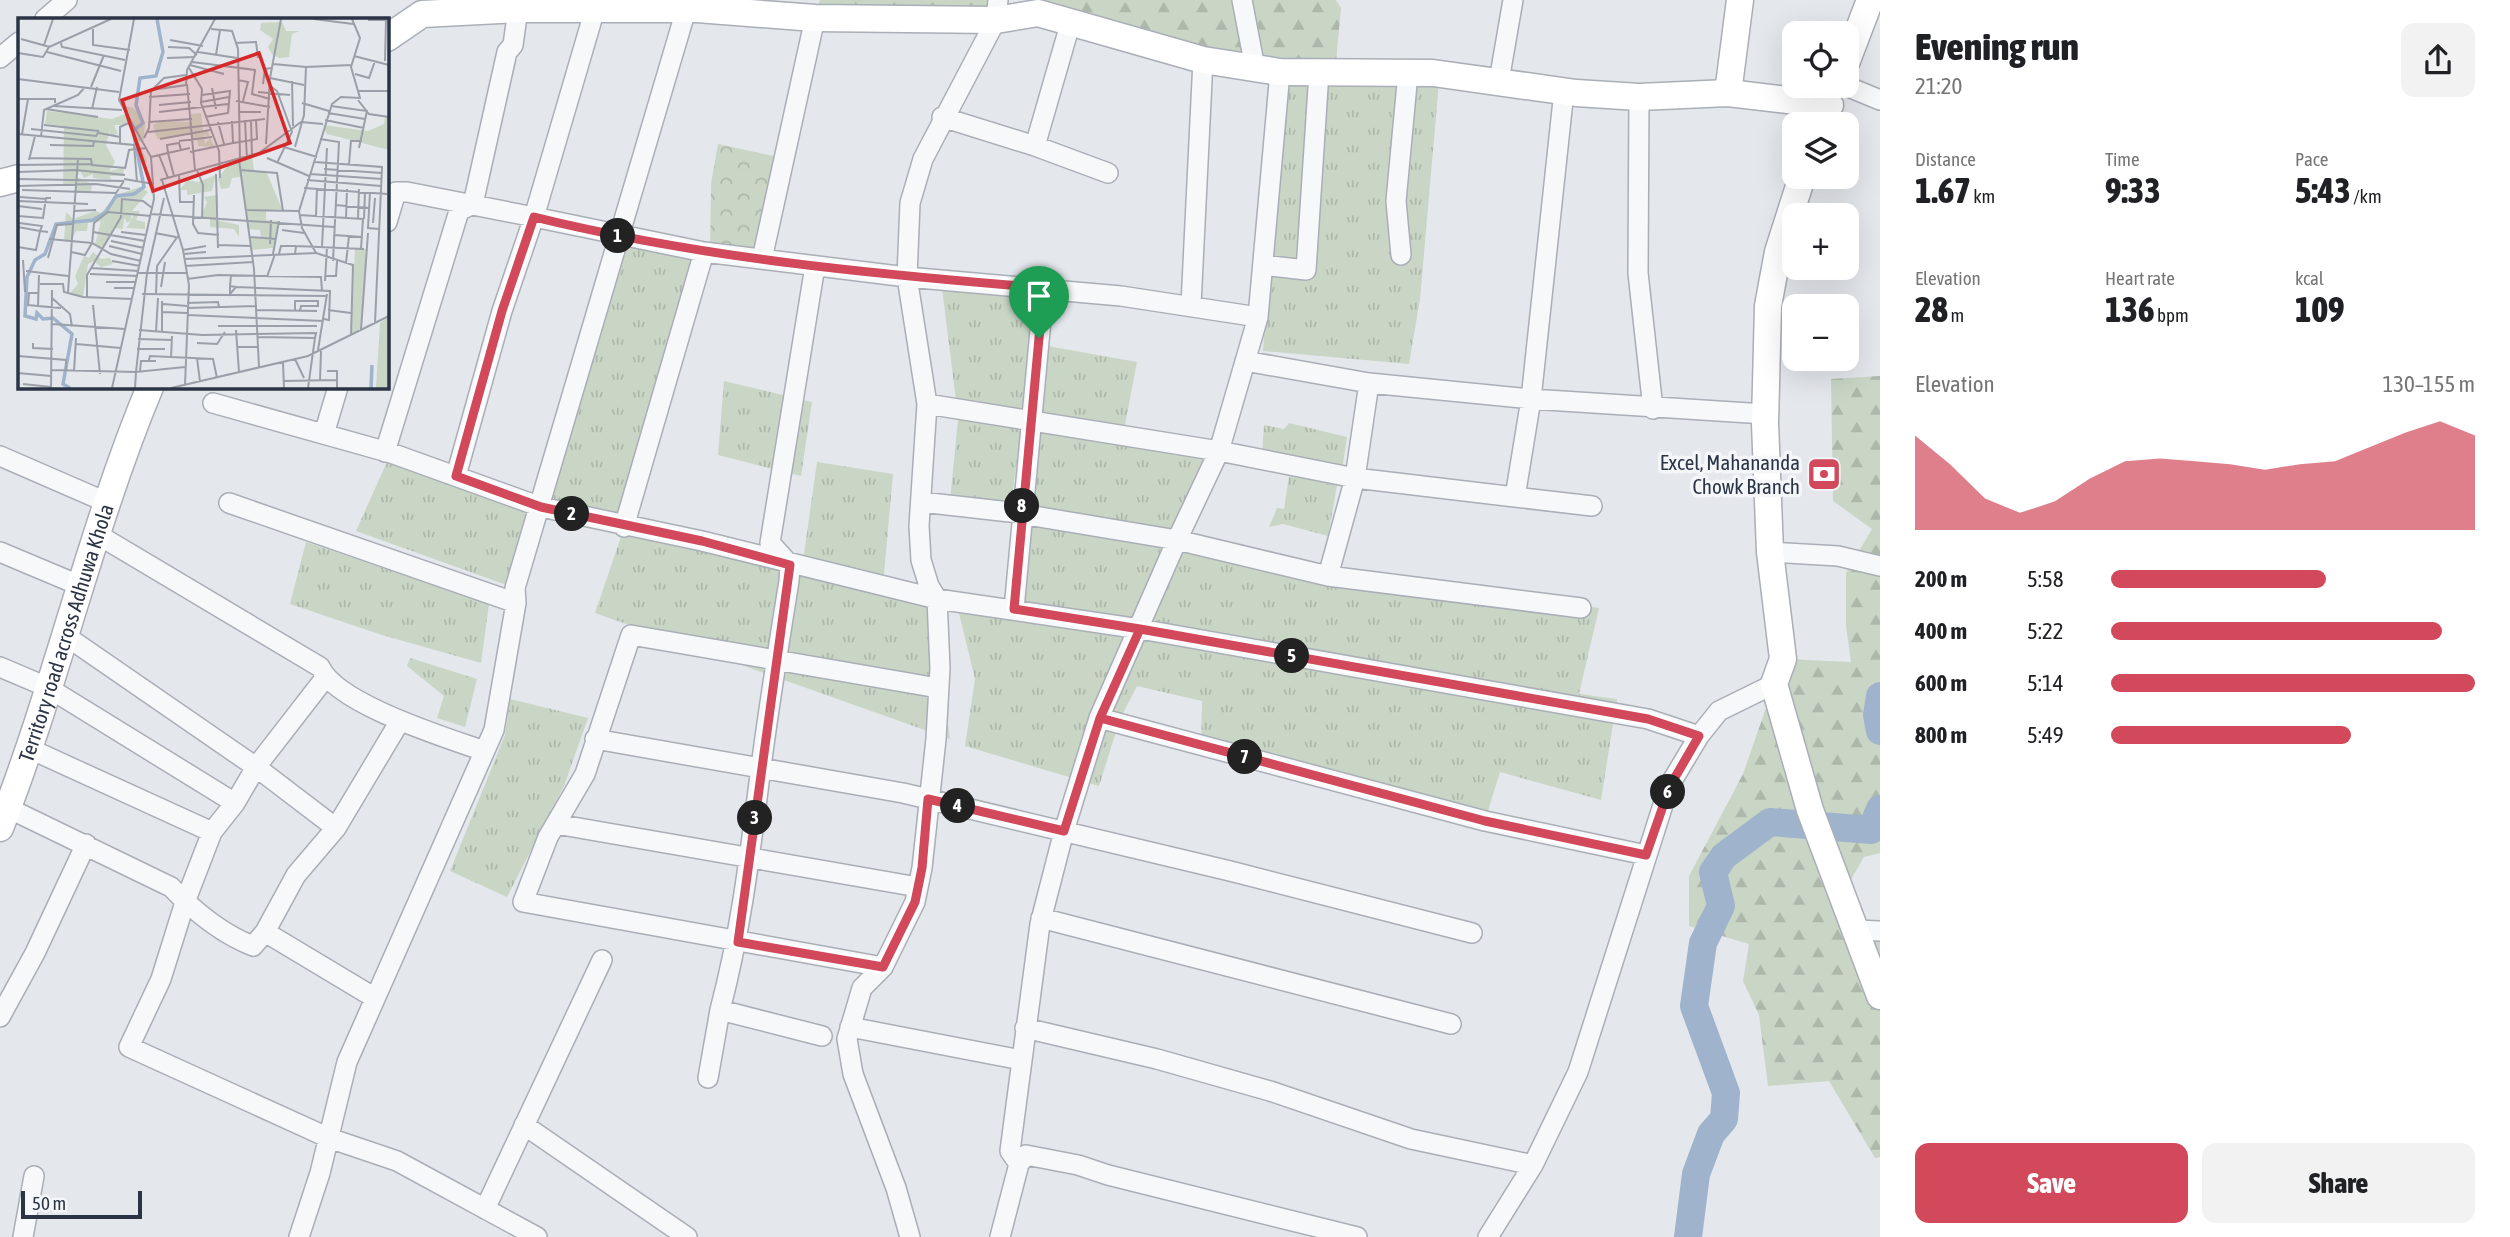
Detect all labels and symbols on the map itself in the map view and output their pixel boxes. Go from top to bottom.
inset map [18,18,388,388]
pin: 1 [600,218,636,254]
pin [1009,266,1069,338]
place label: Excel, Mahananda Chowk Branch [1660,450,1800,498]
bank icon: Excel, Mahananda Chowk Branch [1805,455,1843,493]
pin: 8 [1004,489,1040,524]
pin: 2 [554,496,590,532]
street label: Territory road across Adhuwa Khola [13,501,118,765]
pin: 5 [1274,638,1310,674]
pin: 7 [1228,740,1262,774]
pin: 6 [1650,774,1686,810]
pin: 4 [940,788,976,824]
pin: 3 [738,800,772,836]
scale bar [21,1188,142,1220]

